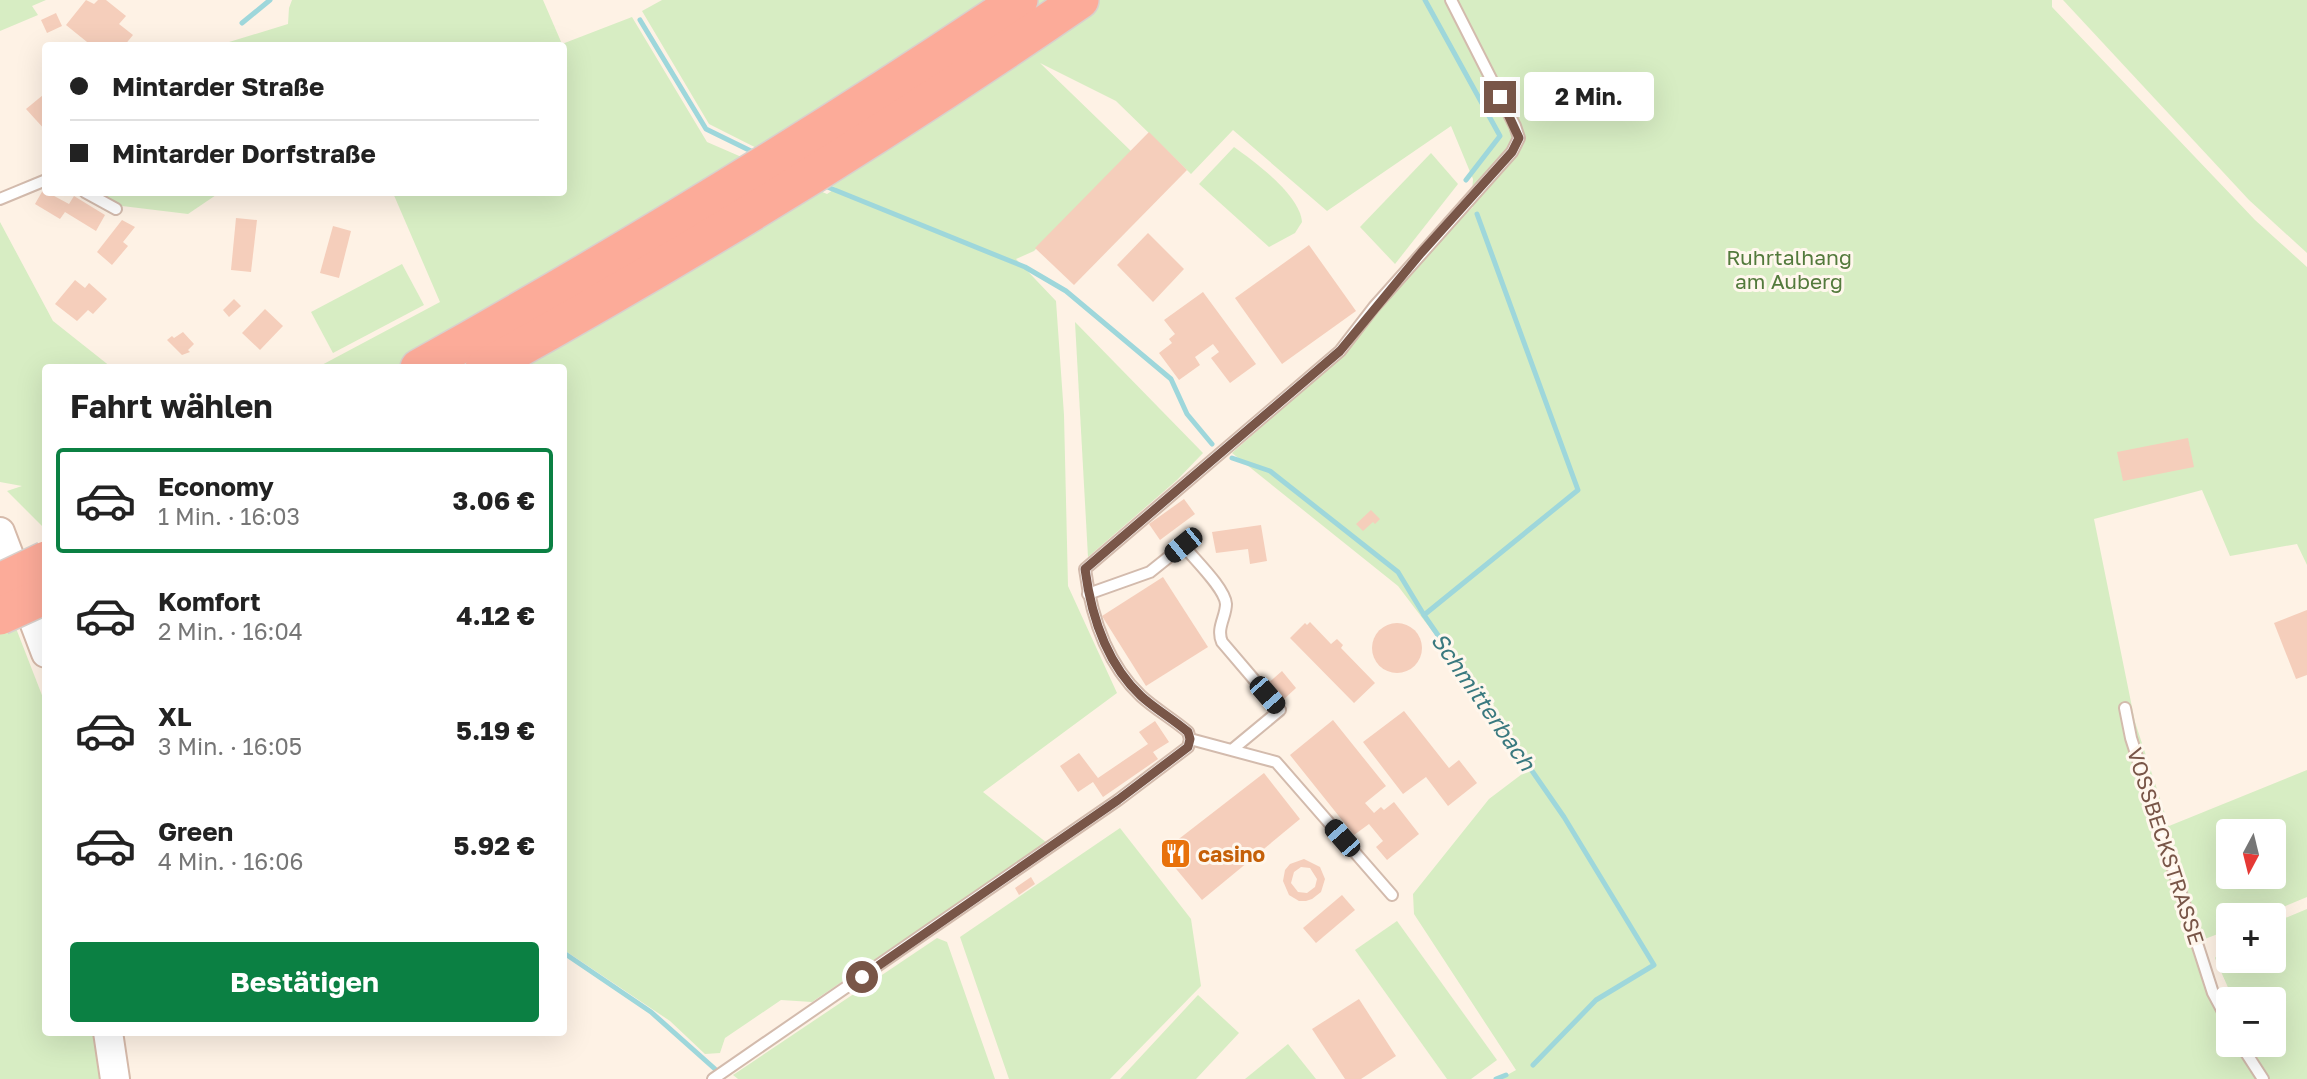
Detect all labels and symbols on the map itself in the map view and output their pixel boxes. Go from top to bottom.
callout: 2 Min. [1524,72,1654,122]
route end [1484,81,1516,113]
park label: Ruhrtalhang am Auberg [1726,244,1852,294]
car [1161,524,1206,566]
water label: Schmitterbach [1426,627,1542,776]
car [1246,672,1289,718]
street label: VOSSBECKSTRASSE [2122,744,2210,948]
car [1321,815,1364,861]
north arrow [2216,819,2286,889]
restaurant icon: casino [1158,837,1192,871]
place label: casino [1198,841,1265,867]
route start [846,961,878,993]

